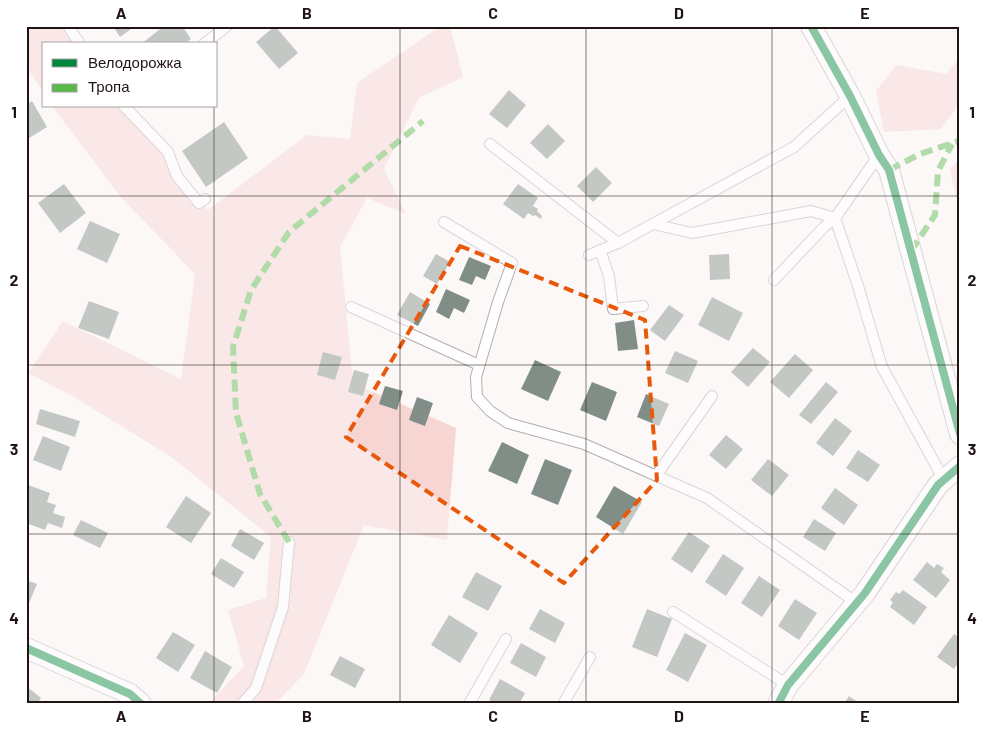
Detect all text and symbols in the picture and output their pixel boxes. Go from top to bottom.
text: A [116,3,127,22]
text: B [302,3,312,22]
text: C [488,3,498,22]
text: D [674,3,684,22]
text: E [860,3,870,22]
legend [42,42,218,108]
text: Велодорожка [88,53,182,71]
text: Тропа [88,77,130,95]
text: 1 [11,102,17,121]
text: 1 [969,102,975,121]
text: 2 [10,270,19,289]
text: 2 [968,270,977,289]
text: 3 [10,439,18,458]
text: 3 [968,439,976,458]
text: 4 [9,608,19,627]
text: 4 [967,608,977,627]
text: A [116,706,127,725]
text: B [302,706,312,725]
text: C [488,706,498,725]
text: D [674,706,684,725]
text: E [860,706,870,725]

